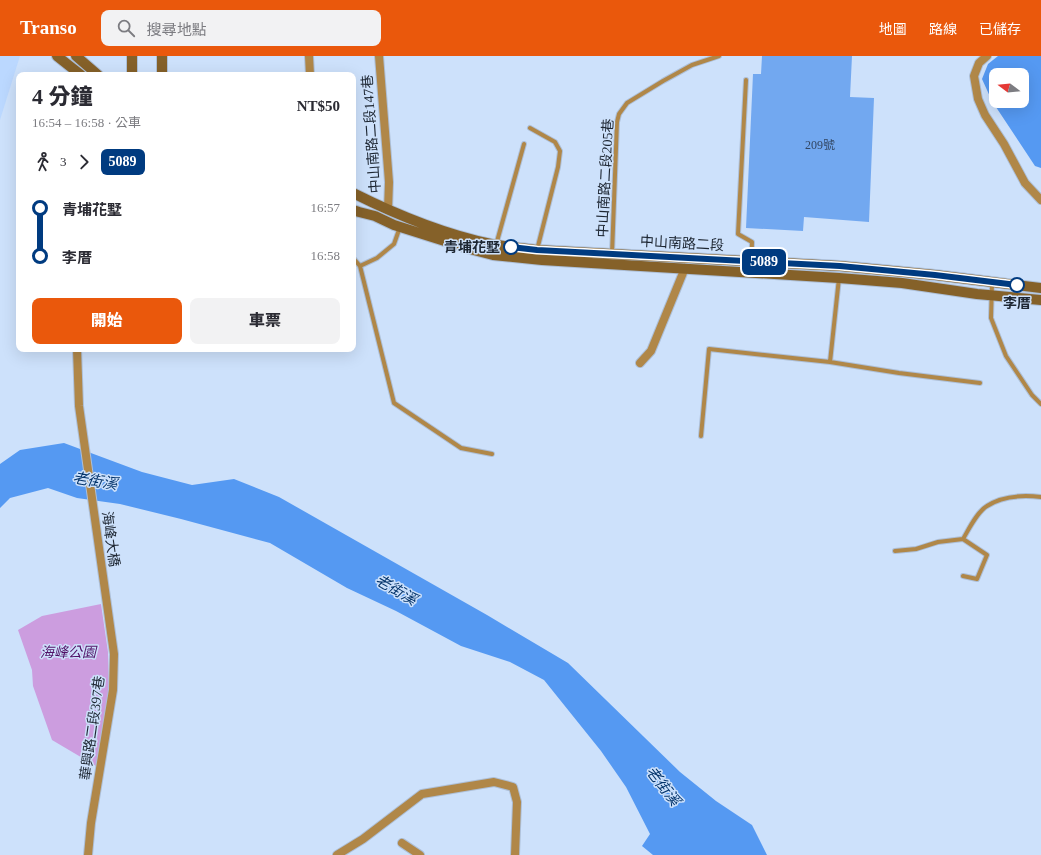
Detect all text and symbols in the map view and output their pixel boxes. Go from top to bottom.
search box [101,10,381,46]
text: Transo [20,17,77,38]
icon: search [115,17,137,39]
text: 搜尋地點 [147,22,207,38]
text: 地圖 [879,22,907,37]
text: 路線 [929,22,957,37]
text: 已儲存 [979,22,1021,37]
north arrow [989,68,1029,108]
map controls [989,68,1029,108]
street label: 中山南路二段147巷 [360,74,383,194]
text: 4 分鐘 [32,84,93,109]
text: NT$50 [297,98,340,114]
text: 16:54 – 16:58 · 公車 [32,115,141,130]
street label: 中山南路二段205巷 [595,118,616,238]
house number: 209號 [805,138,835,152]
icon: walk [32,151,54,173]
icon: forward [73,151,95,173]
text: 3 [60,154,67,169]
text: 5089 [109,154,137,169]
text: 16:57 [310,200,340,215]
text: 青埔花墅 [62,202,122,218]
street label: 中山南路二段 [640,234,724,253]
place label: 青埔花墅 [444,239,500,255]
marker: 青埔花墅 [503,239,519,255]
text: 16:58 [310,248,340,263]
line badge: 5089 [736,249,792,275]
text: 李厝 [62,250,92,266]
text: 5089 [750,254,778,269]
marker: 李厝 [1009,277,1025,293]
place label: 李厝 [1003,296,1031,311]
button: 開始 [32,298,182,344]
button: 車票 [190,298,340,344]
water label: 老街溪 [72,470,120,493]
street label: 海峰大橋 [99,510,123,568]
water label: 老街溪 [373,572,421,609]
park label: 海峰公園 [40,645,98,660]
street label: 華興路二段397巷 [78,675,107,781]
water label: 老街溪 [643,763,684,810]

